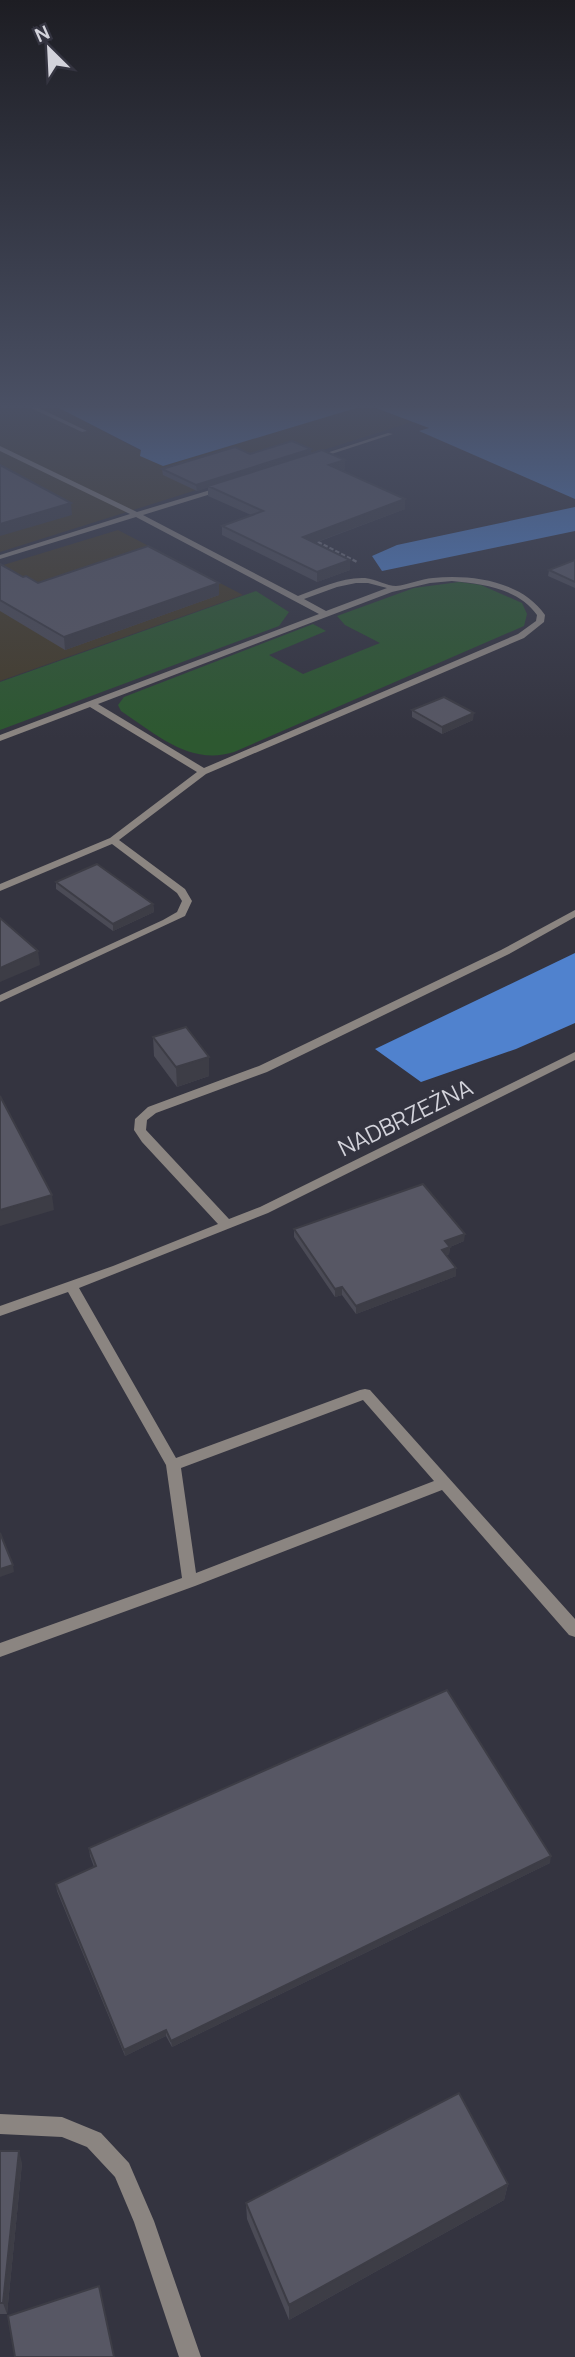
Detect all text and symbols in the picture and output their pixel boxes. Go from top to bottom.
north arrow [14,14,84,84]
text: N [31,19,54,48]
street label: NADBRZEŻNA [332,1070,478,1163]

